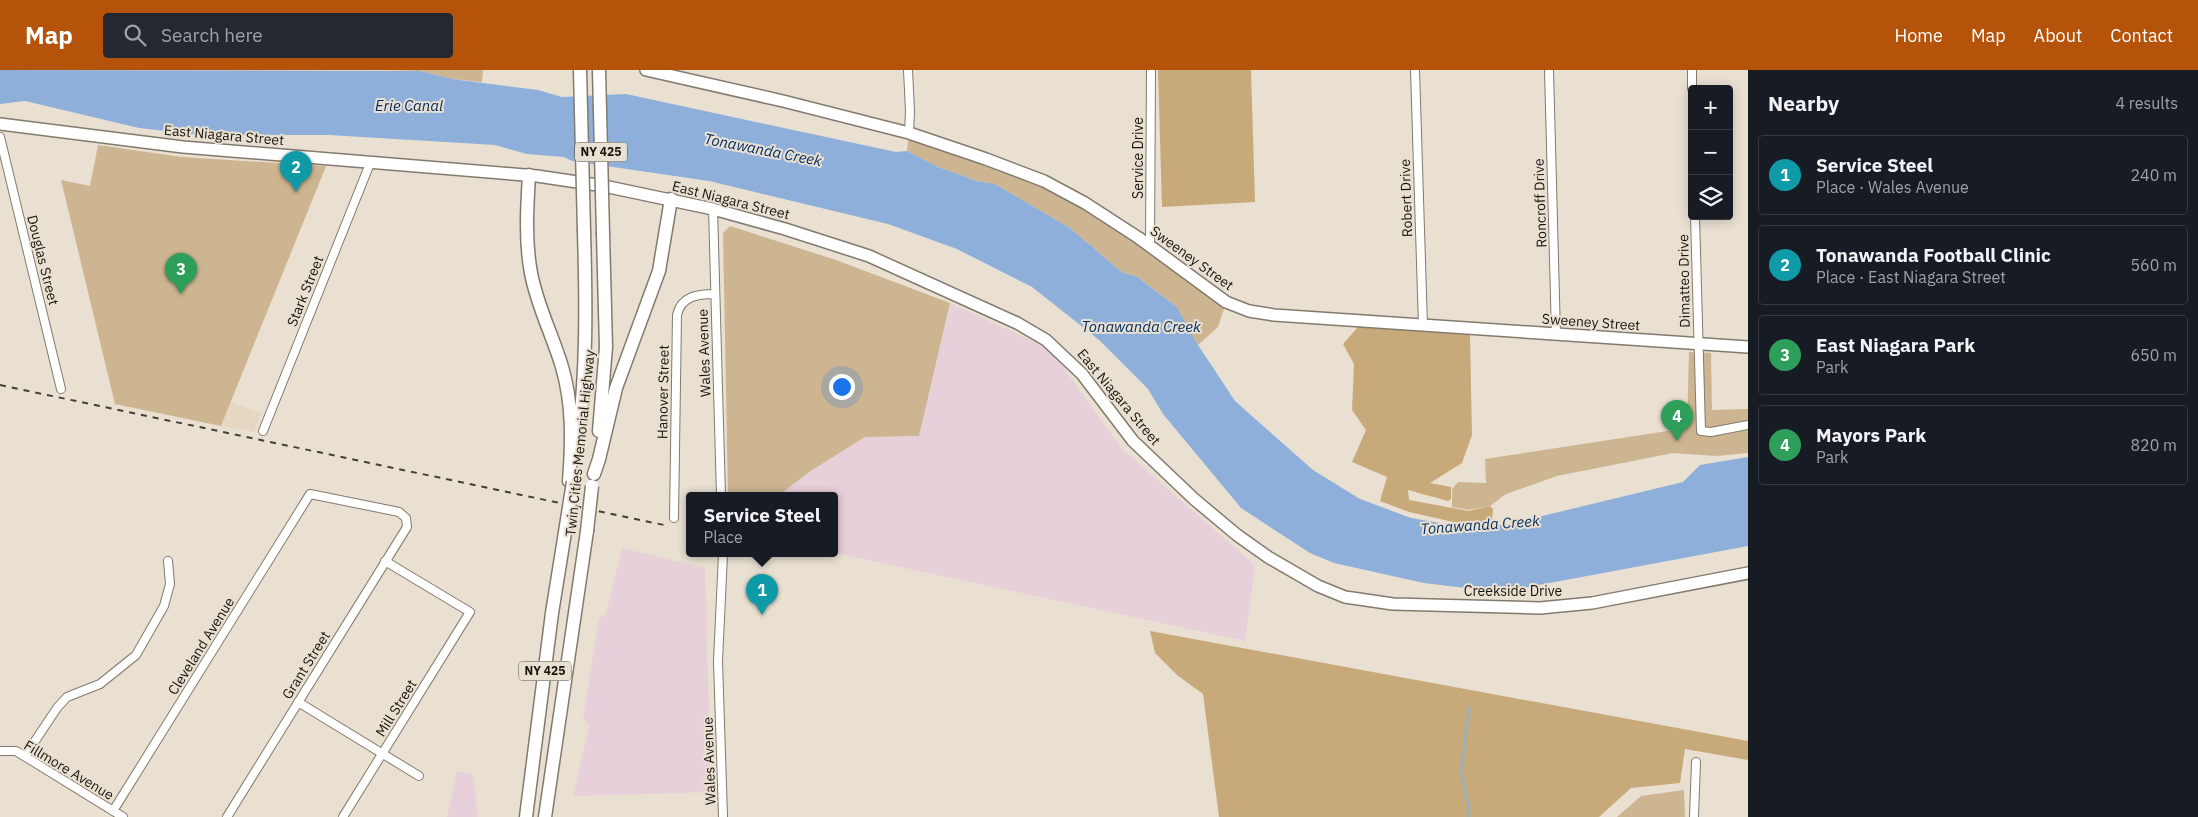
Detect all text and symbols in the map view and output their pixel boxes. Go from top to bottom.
search box [103,13,453,58]
text: Map [25,19,73,51]
icon: search [121,21,149,49]
text: Search here [161,23,263,47]
text: Home [1895,24,1943,47]
text: Map [1971,24,2006,47]
text: About [2034,24,2082,47]
text: Contact [2110,24,2173,47]
map controls [1688,85,1733,220]
button: + [1688,85,1733,130]
text: Nearby [1768,89,1839,117]
text: 4 results [2115,93,2178,113]
water label: Erie Canal [375,96,443,115]
street label: Service Drive [1129,117,1147,199]
street label: East Niagara Street [163,121,285,149]
water label: Tonawanda Creek [703,129,824,170]
button: − [1688,130,1733,175]
road number: NY 425 [575,142,627,161]
pin: 2 [280,151,312,192]
text: Service Steel [1816,153,1933,177]
street label: Robert Drive [1396,158,1416,237]
street label: Roncroff Drive [1529,158,1551,248]
text: 1 [1780,165,1790,185]
text: 240 m [2130,165,2177,185]
button: layers [1688,175,1733,220]
street label: East Niagara Street [670,177,792,223]
text: Place · Wales Avenue [1816,177,1969,197]
street label: Douglas Street [23,213,63,307]
street label: Sweeney Street [1147,222,1237,294]
street label: Dimatteo Drive [1674,234,1694,328]
text: Tonawanda Football Clinic [1816,243,2051,267]
pin: 3 [165,253,197,294]
street label: Stark Street [283,253,327,329]
text: 2 [1780,255,1790,275]
text: 560 m [2130,255,2177,275]
text: Place · East Niagara Street [1816,267,2006,287]
street label: Wales Avenue [693,308,715,397]
street label: Sweeney Street [1541,310,1641,334]
water label: Tonawanda Creek [1081,317,1201,336]
text: East Niagara Park [1816,333,1975,357]
street label: Hanover Street [653,345,673,439]
street label: East Niagara Street [1073,345,1165,449]
text: 3 [1780,345,1790,365]
text: 650 m [2130,345,2177,365]
street label: Twin Cities Memorial Highway [561,349,599,537]
text: Park [1816,357,1848,377]
your location [829,374,855,400]
pin: 4 [1661,400,1693,441]
text: Mayors Park [1816,423,1926,447]
text: 4 [1780,435,1790,455]
text: 820 m [2130,435,2177,455]
text: Park [1816,447,1848,467]
popup [686,492,838,557]
text: Service Steel [704,503,820,527]
water label: Tonawanda Creek [1420,511,1540,538]
text: Place [704,527,743,547]
pin: 1 [746,574,778,615]
street label: Creekside Drive [1464,582,1562,600]
street label: Cleveland Avenue [164,594,238,698]
street label: Grant Street [278,628,334,702]
road number: NY 425 [519,662,571,680]
street label: Mill Street [371,676,421,740]
street label: Wales Avenue [698,716,720,805]
street label: Fillmore Avenue [21,736,118,804]

